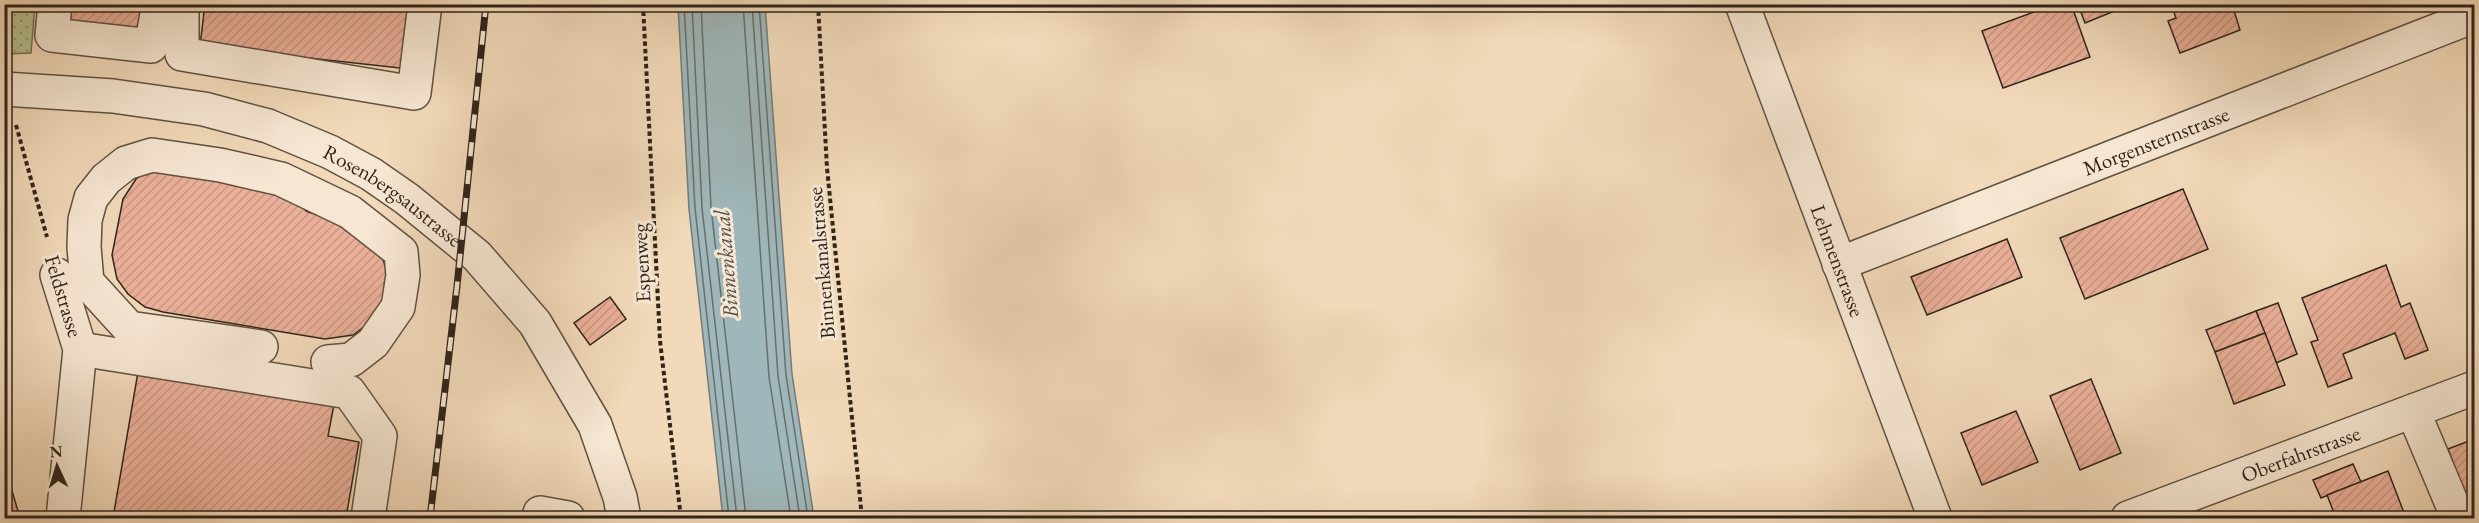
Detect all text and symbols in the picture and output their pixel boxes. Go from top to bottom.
street label: Morgensternstrasse [2079,100,2233,181]
street label: Rosenbergsaustrasse [319,138,468,252]
street label: Binnenkanalstrasse [801,186,841,340]
street label: Lehmenstrasse [1805,201,1872,320]
water label: Binnenkanal [707,208,745,320]
street label: Espenweg [625,222,657,303]
street label: Feldstrasse [39,252,89,340]
street label: Oberfahrstrasse [2237,419,2364,488]
north arrow [27,436,87,496]
text: N [49,441,63,462]

